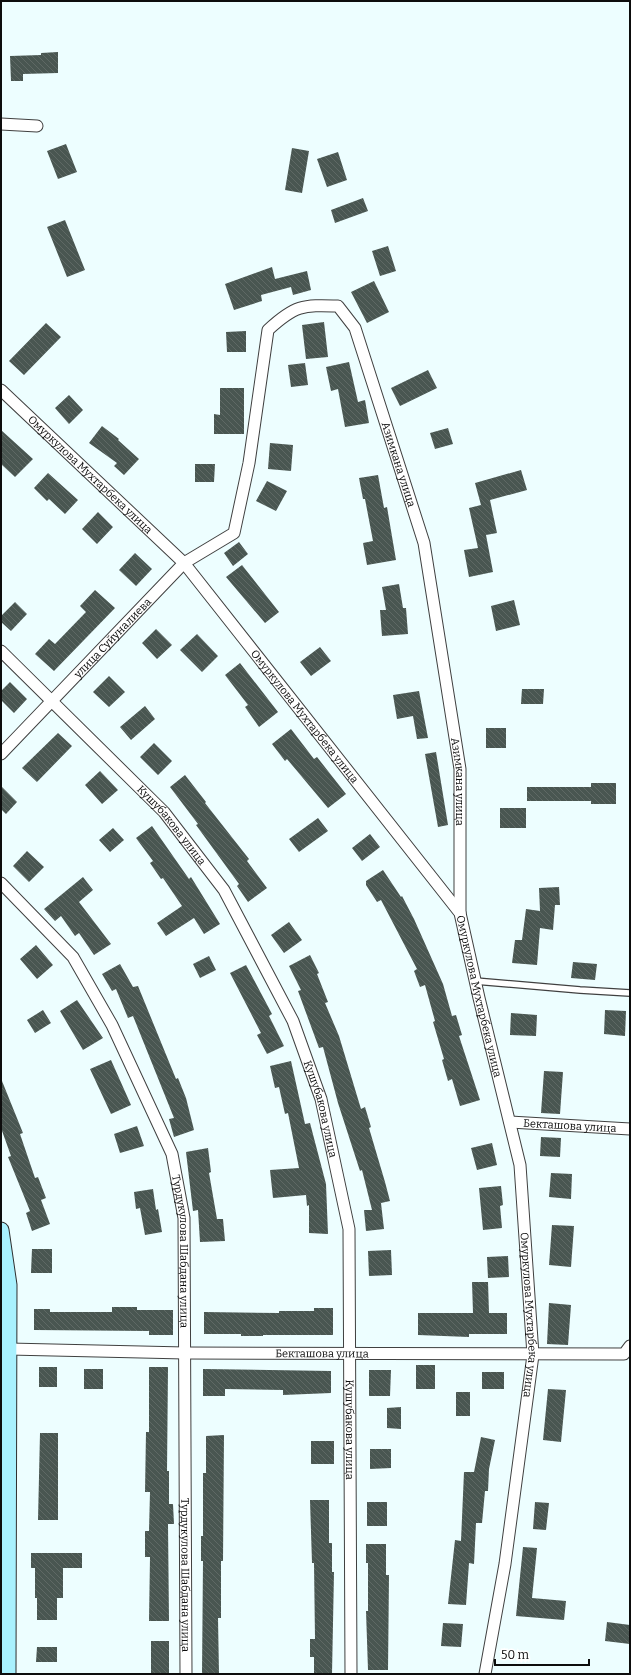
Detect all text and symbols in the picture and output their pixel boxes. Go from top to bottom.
street label: Омуркулова Мухтарбека улица [25,413,155,537]
street label: Азимкана улица [379,420,418,509]
street label: улица Суйуналиева [71,595,154,682]
street label: Омуркулова Мухтарбека улица [248,647,361,786]
street label: Азимкана улица [448,737,467,826]
street label: Кушубакова улица [134,783,208,868]
street label: Омуркулова Мухтарбека улица [454,914,504,1079]
street label: Кушубакова улица [301,1059,339,1159]
street label: Бекташова улица [523,1117,617,1135]
street label: Турдукулова Шабдана улица [169,1174,190,1328]
street label: Омуркулова Мухтарбека улица [518,1232,539,1398]
street label: Бекташова улица [275,1347,369,1360]
street label: Кушубакова улица [343,1379,356,1480]
street label: Турдукулова Шабдана улица [178,1498,192,1652]
scale bar [495,1641,589,1667]
text: 50 m [501,1648,530,1662]

